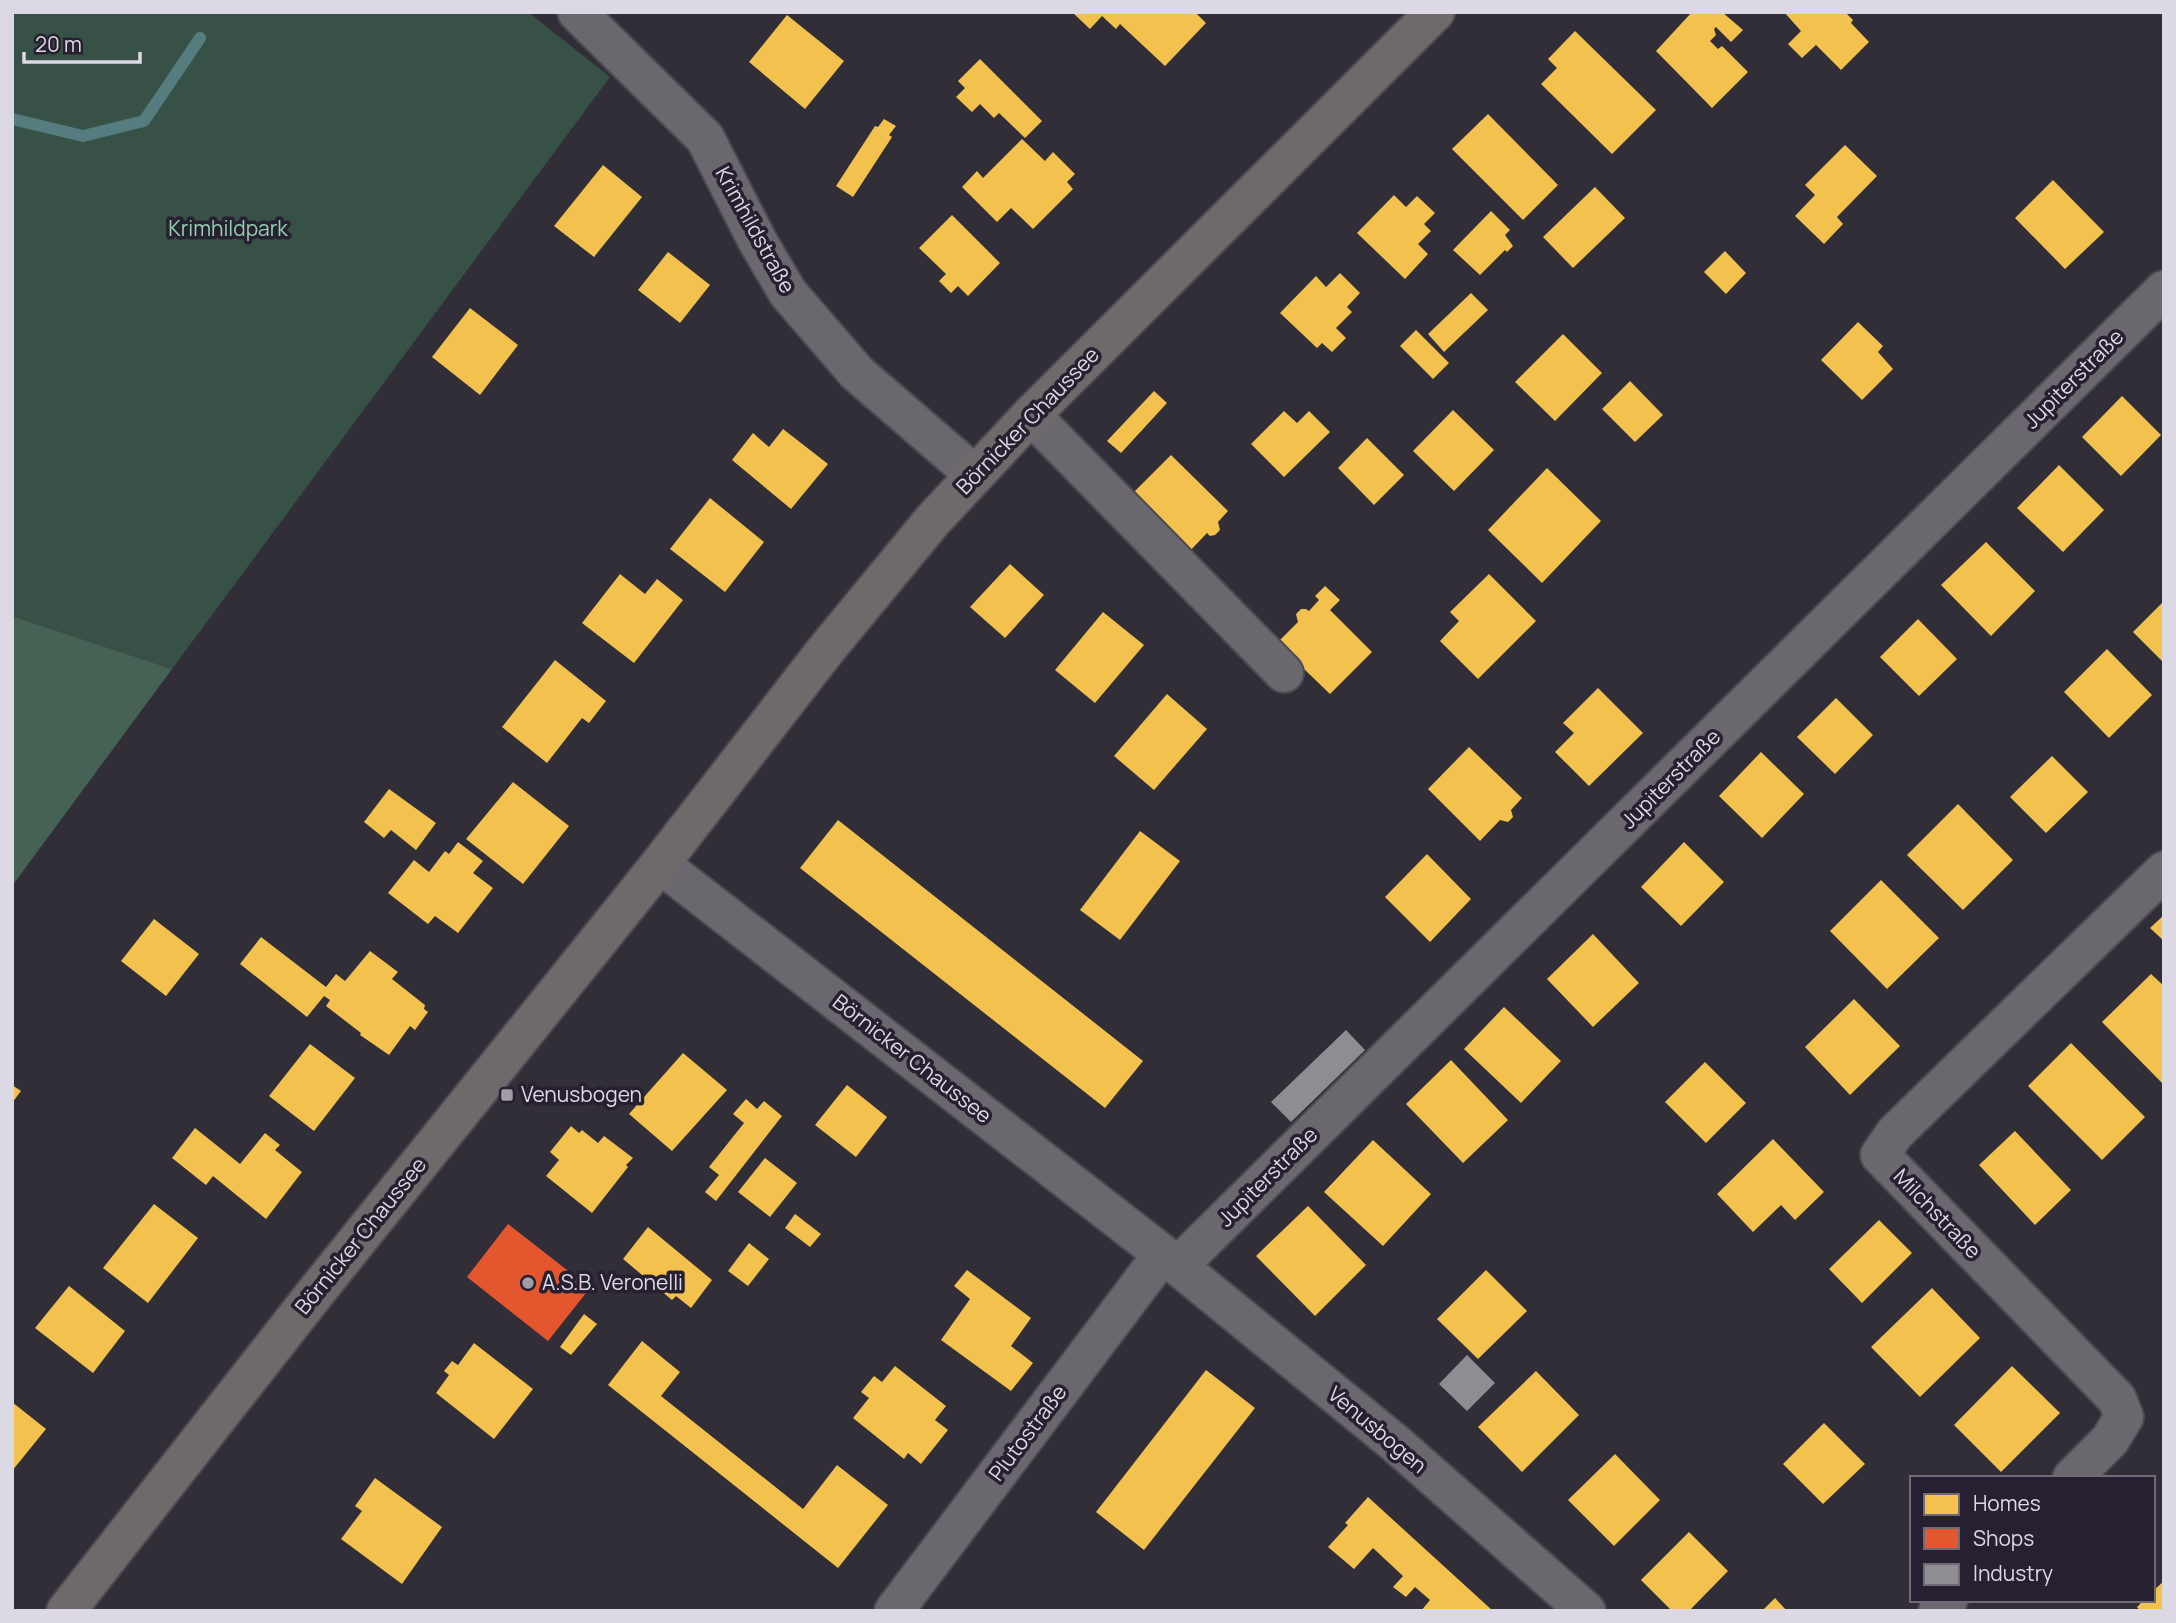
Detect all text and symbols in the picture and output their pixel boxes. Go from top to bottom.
scale bar [24,21,140,65]
text: 20 m [35,30,82,58]
street label: Krimhildstraße [710,161,802,298]
park label: Krimhildpark [168,214,288,242]
street label: Jupiterstraße [2017,322,2129,434]
street label: Börnicker Chaussee [950,341,1105,500]
street label: Jupiterstraße [1614,722,1726,834]
street label: Börnicker Chaussee [827,987,998,1129]
place label: Venusbogen [521,1080,642,1108]
marker: Venusbogen [499,1087,515,1103]
street label: Jupiterstraße [1211,1120,1323,1232]
street label: Börnicker Chaussee [288,1151,432,1320]
street label: Milchstraße [1888,1162,1988,1264]
place label: A.S.B. Veronelli [542,1268,683,1296]
marker: A.S.B. Veronelli [520,1275,536,1291]
street label: Plutostraße [982,1379,1073,1486]
street label: Venusbogen [1322,1380,1433,1479]
legend [1910,1476,2155,1602]
text: Homes [1973,1489,2041,1517]
text: Shops [1973,1524,2034,1552]
text: Industry [1973,1559,2053,1587]

